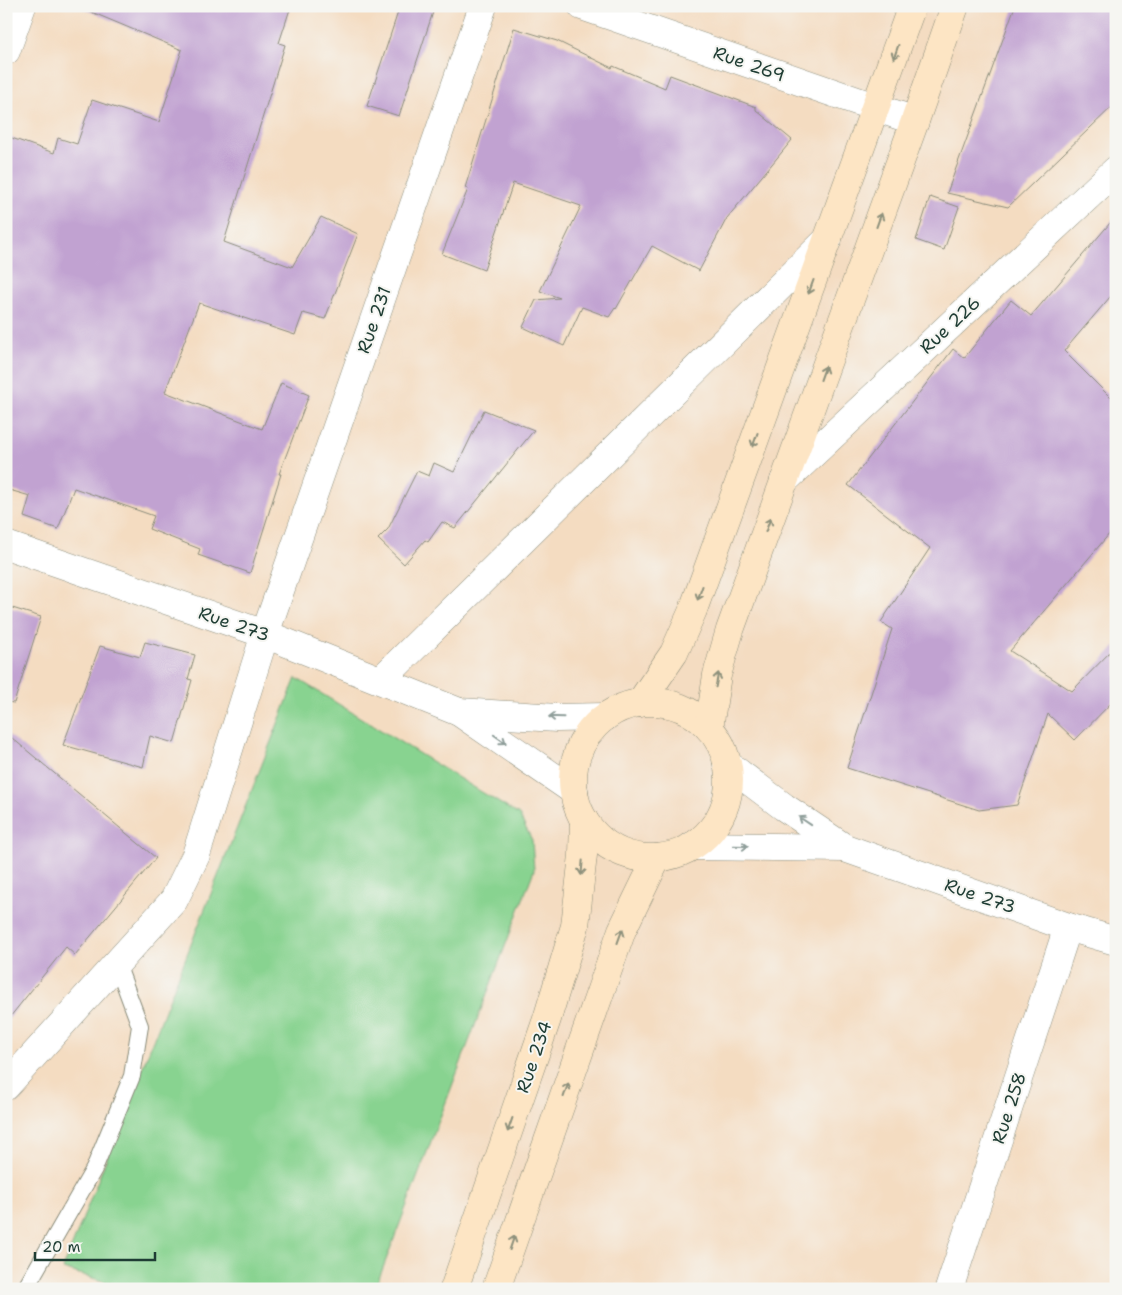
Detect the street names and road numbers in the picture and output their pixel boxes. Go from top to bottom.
street label: Rue 269 [710,41,788,87]
street label: Rue 231 [351,283,397,357]
street label: Rue 226 [914,291,986,359]
street label: Rue 273 [195,601,273,647]
street label: Rue 273 [941,873,1019,919]
street label: Rue 234 [510,1018,558,1096]
street label: Rue 258 [986,1069,1032,1147]

